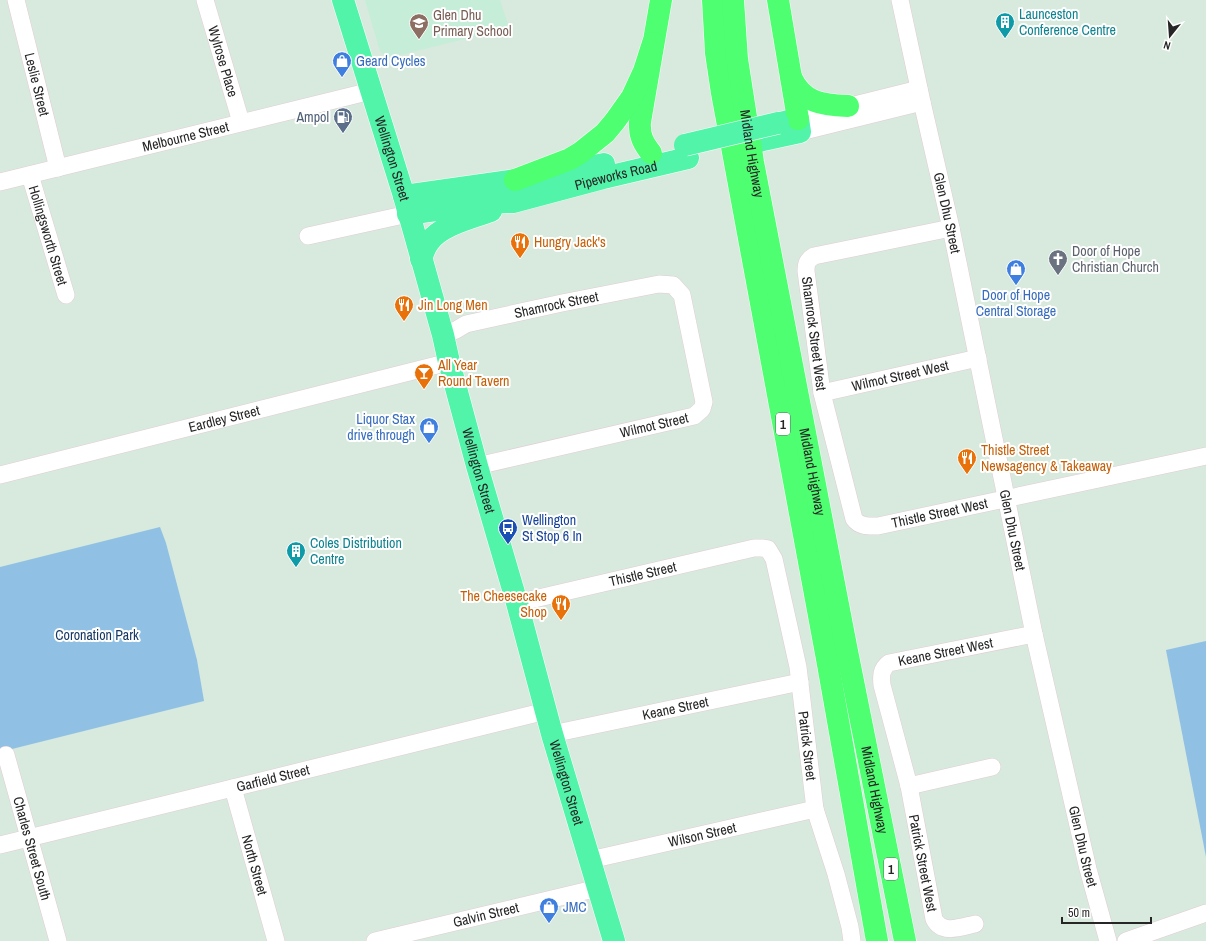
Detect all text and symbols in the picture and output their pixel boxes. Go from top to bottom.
place label: Launceston Conference Centre [1019,5,1116,39]
place label: Glen Dhu Primary School [433,6,511,40]
building icon: Launceston Conference Centre [994,11,1016,39]
school or university icon: Glen Dhu Primary School [408,12,430,40]
north arrow [1150,16,1190,56]
street label: Wylrose Place [204,24,242,99]
text: N [1162,38,1172,53]
shop icon: Geard Cycles [331,50,353,78]
street label: Leslie Street [21,51,54,118]
place label: Geard Cycles [356,52,426,70]
fuel station icon: Ampol [332,106,354,134]
place label: Ampol [295,108,329,126]
street label: Midland Highway [736,108,769,199]
street label: Wellington Street [371,114,414,203]
street label: Melbourne Street [141,117,230,156]
street label: Pipeworks Road [573,157,659,194]
street label: Glen Dhu Street [929,171,965,255]
street label: Hollingsworth Street [25,183,72,288]
restaurant icon: Hungry Jack's [509,231,531,259]
place label: Hungry Jack's [534,233,606,251]
place label: Door of Hope Christian Church [1072,242,1159,276]
church icon: Door of Hope Christian Church [1047,248,1069,276]
shop icon: Door of Hope Central Storage [1005,258,1027,286]
street label: Shamrock Street West [798,275,831,392]
place label: Door of Hope Central Storage [976,286,1056,320]
street label: Shamrock Street [513,287,600,322]
restaurant icon: Jin Long Men [393,294,415,322]
place label: Jin Long Men [418,296,488,314]
place label: All Year Round Tavern [437,356,510,390]
street label: Wilmot Street West [850,356,950,395]
bar icon: All Year Round Tavern [413,362,435,390]
street label: Eardley Street [186,401,262,436]
street label: Wilmot Street [618,408,690,442]
place label: Liquor Stax drive through [347,410,415,444]
road number: 1 [776,413,790,435]
shop icon: Liquor Stax drive through [418,416,440,444]
street label: Wellington Street [458,426,499,516]
street label: Midland Highway [795,427,830,518]
place label: Thistle Street Newsagency & Takeaway [981,441,1112,475]
restaurant icon: Thistle Street Newsagency & Takeaway [956,447,978,475]
street label: Glen Dhu Street [996,488,1030,572]
street label: Thistle Street West [890,494,989,532]
place label: Wellington St Stop 6 In [522,511,582,545]
bus stop icon: Wellington St Stop 6 In [497,517,519,545]
place label: Coles Distribution Centre [310,534,402,568]
building icon: Coles Distribution Centre [285,540,307,568]
street label: Thistle Street [607,557,678,590]
place label: The Cheesecake Shop [460,587,547,621]
restaurant icon: The Cheesecake Shop [550,593,572,621]
park label: Coronation Park [55,626,139,644]
street label: Keane Street West [896,633,994,670]
street label: Keane Street [641,692,710,724]
street label: Patrick Street [794,710,821,781]
street label: Wellington Street [545,738,588,827]
street label: Midland Highway [857,745,892,835]
street label: Garfield Street [234,760,311,796]
street label: Charles Street South [9,795,55,902]
street label: Glen Dhu Street [1065,804,1102,889]
street label: Patrick Street West [905,813,941,913]
street label: Wilson Street [667,818,738,851]
street label: North Street [238,833,272,897]
road number: 1 [884,858,898,880]
shop icon: JMC [538,896,560,924]
street label: Galvin Street [451,898,521,931]
place label: JMC [563,898,587,916]
scale bar [1062,899,1151,925]
text: 50 m [1068,905,1090,921]

